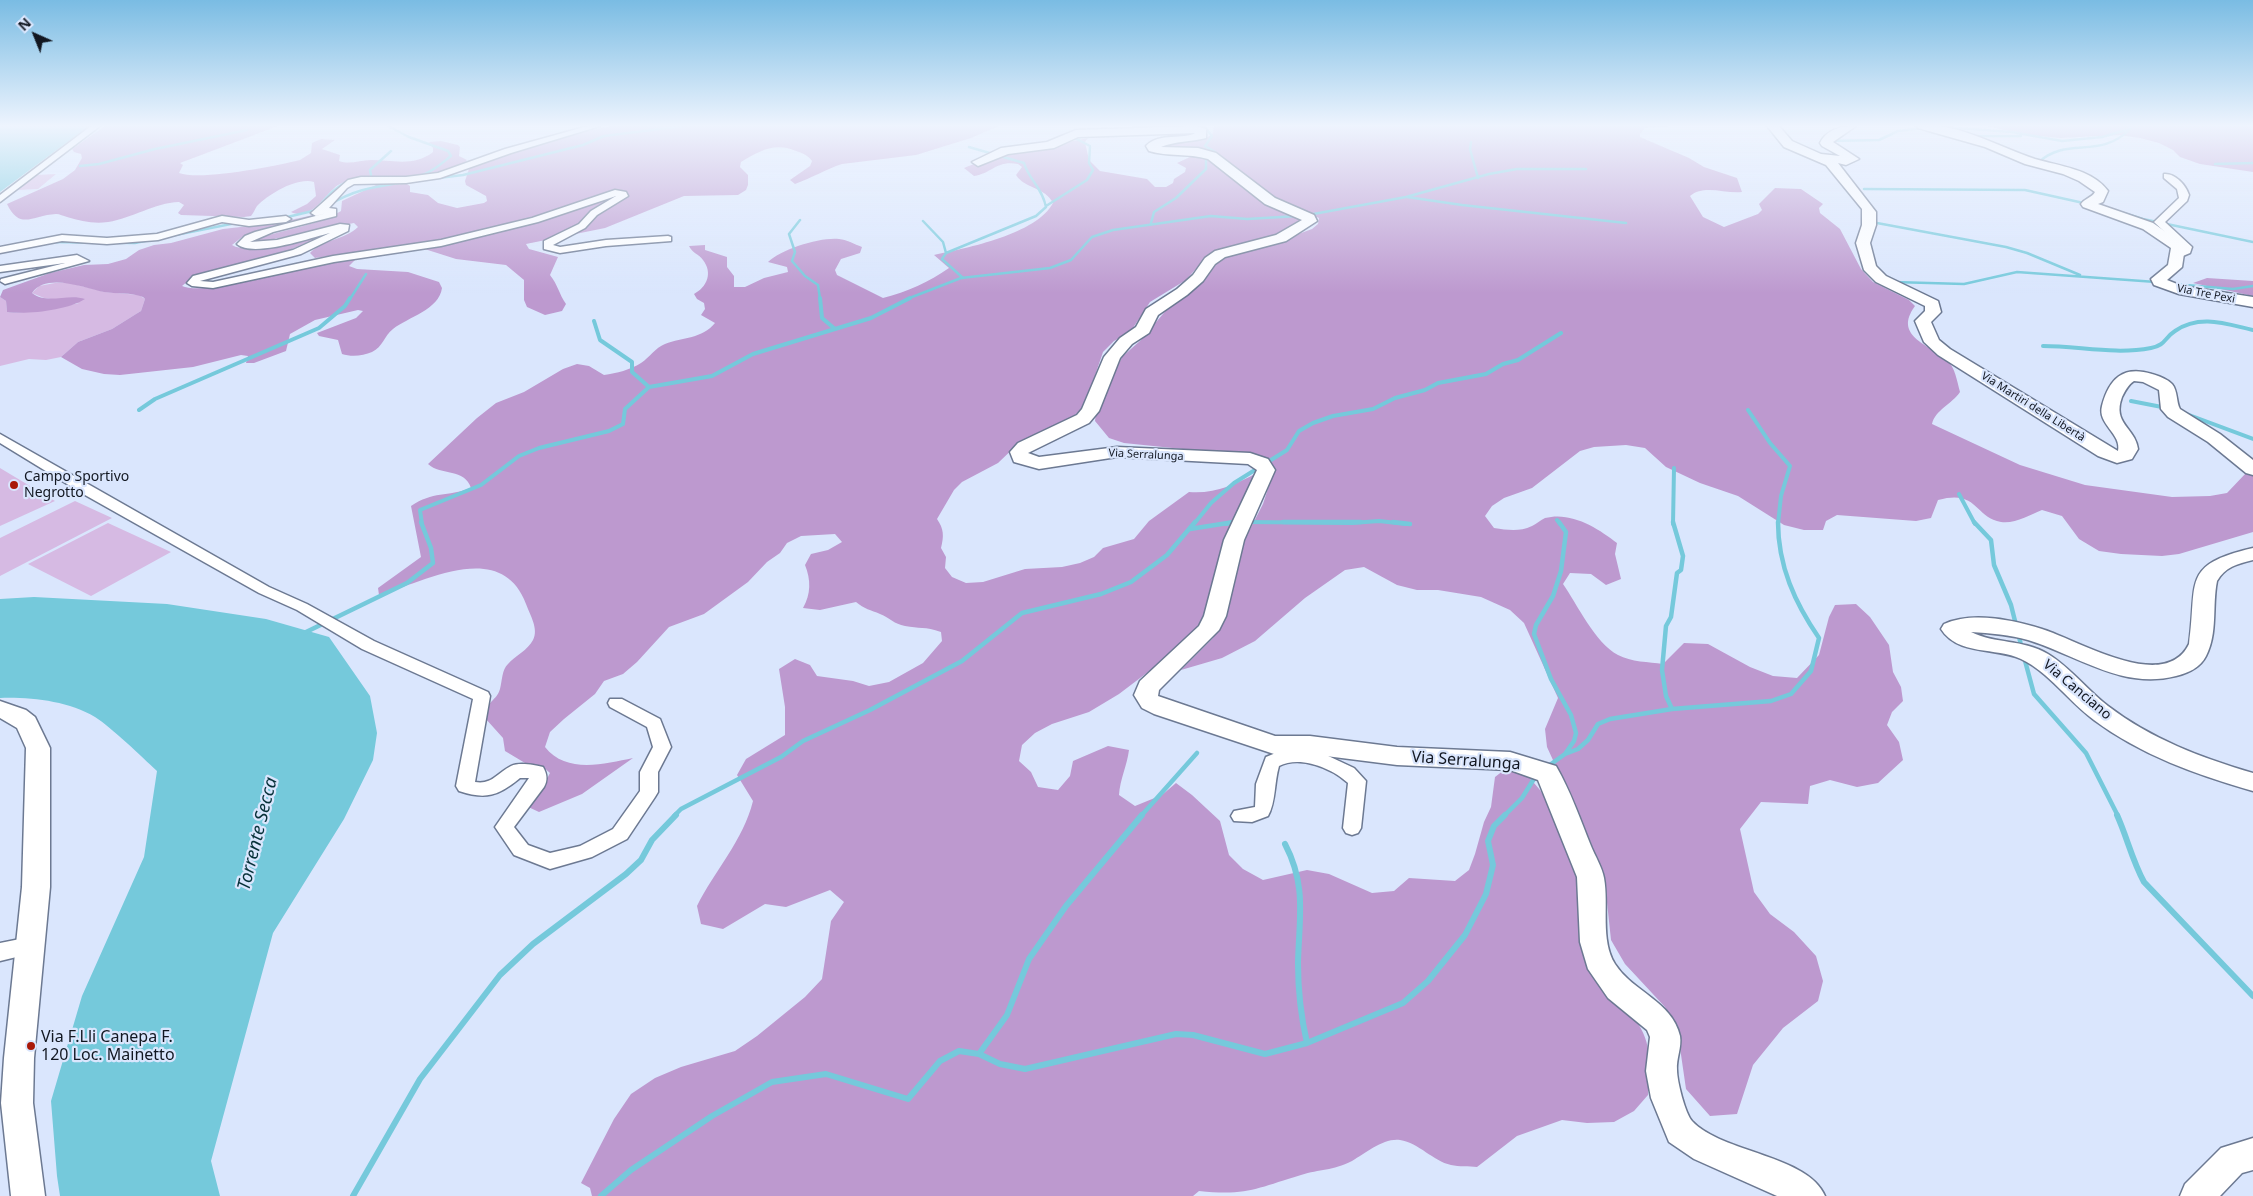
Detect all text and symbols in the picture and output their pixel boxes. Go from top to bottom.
north arrow [10,10,60,60]
text: N [14,13,35,35]
street label: Via Tre Pexi [2176,282,2236,306]
street label: Via Martiri della Libertà [1979,370,2087,444]
street label: Via Serralunga [1108,446,1184,464]
place label: Campo Sportivo Negrotto [24,469,129,502]
marker: Campo Sportivo Negrotto [8,479,20,491]
street label: Via Canciano [2039,657,2115,723]
street label: Via Serralunga [1411,748,1521,774]
water label: Torrente Secca [234,775,282,893]
place label: Via F.Lli Canepa F. 120 Loc. Mainetto [41,1027,175,1065]
marker: Via F.Lli Canepa F. 120 Loc. Mainetto [25,1040,37,1052]

